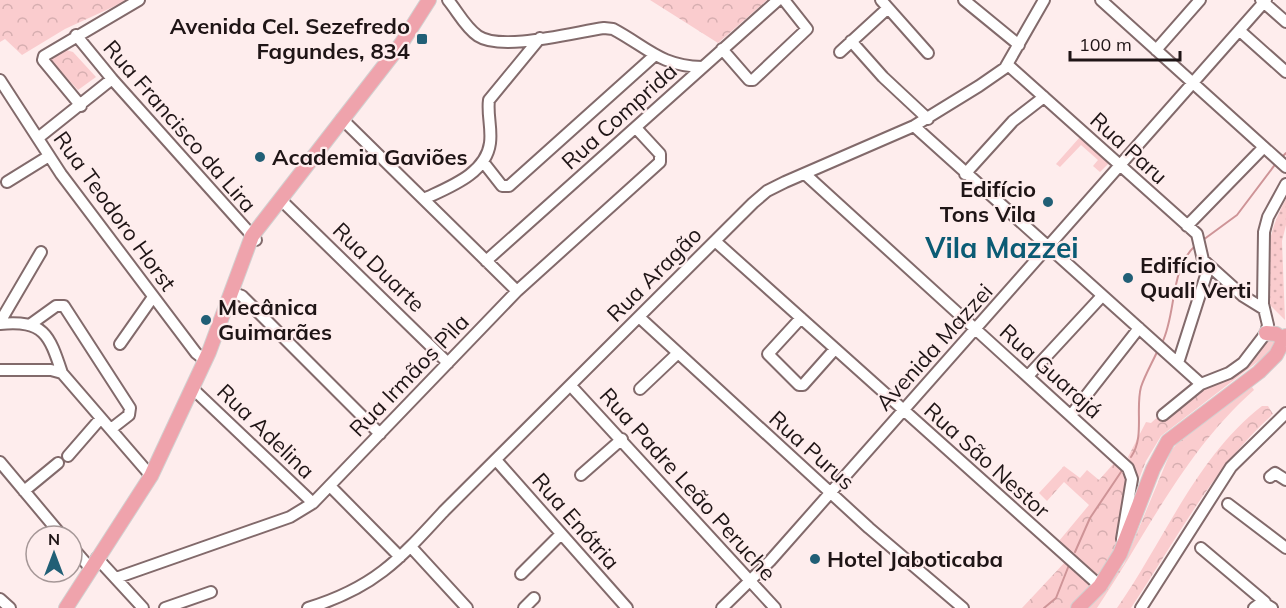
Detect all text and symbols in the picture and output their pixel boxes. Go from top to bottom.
place label: Avenida Cel. Sezefredo Fagundes, 834 [170,12,410,65]
scale bar [1070,24,1180,62]
marker: Avenida Cel. Sezefredo Fagundes, 834 [415,32,429,46]
text: 100 m [1079,33,1132,56]
street label: Rua Francisco da Lira [97,34,263,218]
street label: Rua Comprida [555,57,683,175]
street label: Rua Paru [1085,106,1173,190]
street label: Rua Teodoro Horst [48,126,183,297]
place label: Academia Gaviões [272,143,468,171]
marker: Academia Gaviões [253,150,267,164]
place label: Edifício Tons Vila [940,175,1036,228]
marker: Edifício Tons Vila [1041,195,1055,209]
street label: Rua Duarte [327,216,431,318]
street label: Rua Aragão [601,221,707,327]
district label: Vila Mazzei [924,230,1079,265]
place label: Edifício Quali Verti [1140,251,1251,304]
marker: Edifício Quali Verti [1121,271,1135,285]
street label: Avenida Mazzei [870,278,998,416]
place label: Mecânica Guimarães [218,293,332,346]
street label: Rua Irmãos Pìla [343,308,475,442]
marker: Mecânica Guimarães [199,313,213,327]
street label: Rua Guarajá [994,318,1108,424]
street label: Rua Adelina [211,378,321,484]
street label: Rua Padre Leão Peruche [594,382,782,586]
street label: Rua São Nestor [918,396,1056,524]
street label: Rua Purus [763,404,861,496]
street label: Rua Enótria [526,467,626,575]
north arrow [24,524,84,584]
text: N [48,529,60,549]
place label: Hotel Jaboticaba [827,545,1003,573]
marker: Hotel Jaboticaba [808,552,822,566]

